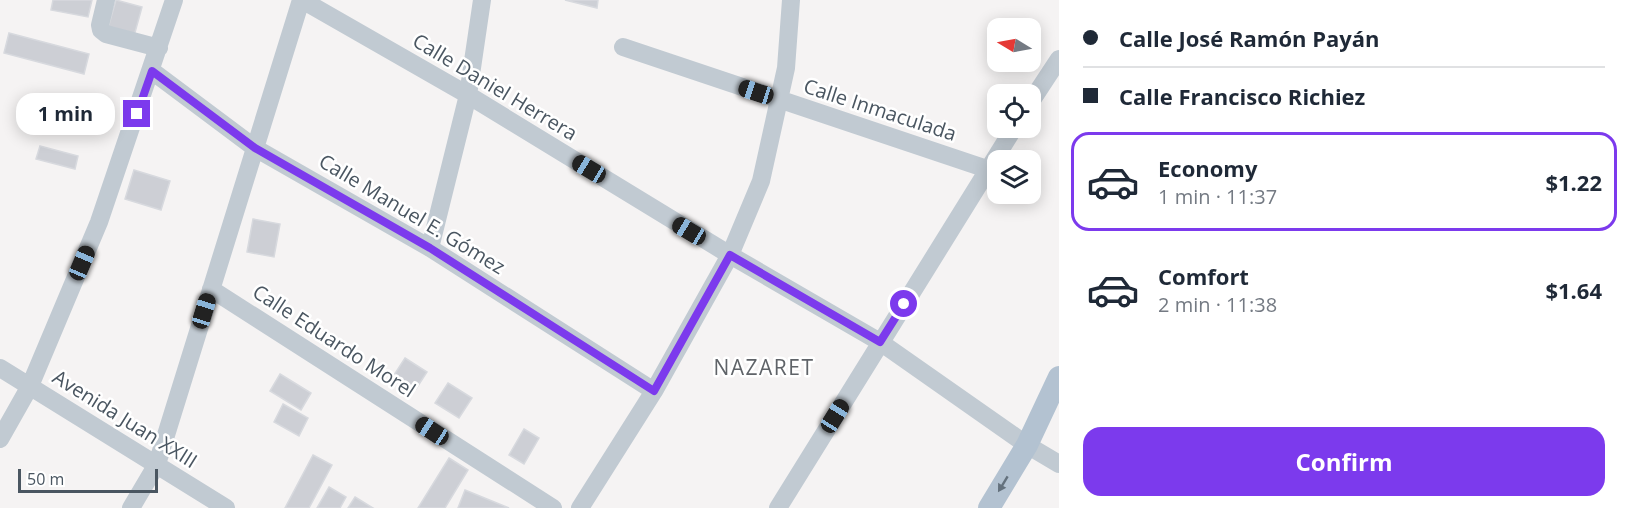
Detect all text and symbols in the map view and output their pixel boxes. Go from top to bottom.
north arrow [987,18,1041,72]
map controls [987,18,1041,204]
text: Calle José Ramón Payán [1119,23,1380,53]
street label: Calle Daniel Herrera [408,27,583,146]
street label: Calle Inmaculada [800,72,960,147]
car [736,78,776,106]
text: Calle Francisco Richiez [1119,81,1365,111]
button: locate [987,84,1041,138]
callout: 1 min [17,93,116,135]
text: 1 min [38,100,93,127]
route end [123,100,150,127]
street label: Calle Manuel E. Gómez [314,147,510,280]
button: layers [987,150,1041,204]
car [569,152,609,186]
text: Economy [1158,153,1257,183]
icon: car [1086,155,1140,209]
text: $1.22 [1545,167,1602,197]
text: 1 min · 11:37 [1158,183,1277,210]
car [669,214,709,248]
car [67,243,97,283]
text: Comfort [1158,261,1249,291]
icon: car [1086,263,1140,317]
text: $1.64 [1545,275,1602,305]
street label: Calle Eduardo Morel [248,278,421,403]
route start [890,290,917,317]
car [190,291,218,331]
text: 2 min · 11:38 [1158,291,1277,318]
district label: NAZARET [713,353,815,381]
street label: Avenida Juan XXIII [48,363,203,474]
car [818,396,852,436]
car [412,414,452,448]
button: Confirm [1083,427,1605,496]
scale bar [18,466,158,494]
text: 50 m [27,468,64,490]
one-way arrow [998,476,1009,492]

